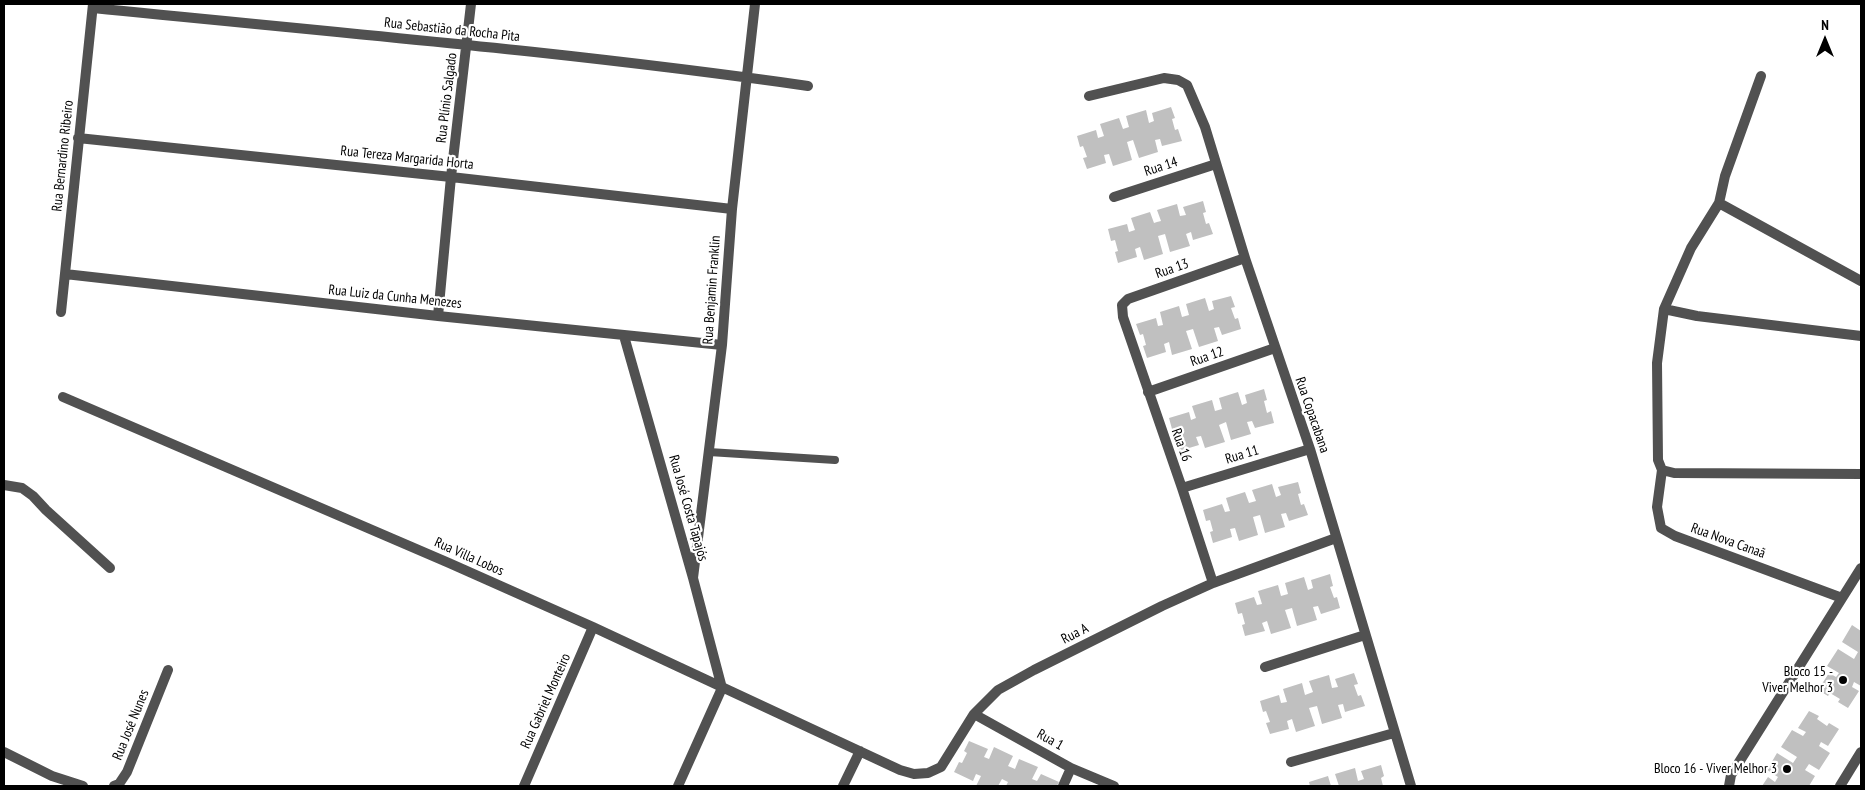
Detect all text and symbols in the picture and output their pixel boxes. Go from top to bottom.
street label: Rua Sebastião da Rocha Pita [383,15,521,45]
north arrow [1800,15,1850,65]
text: N [1821,16,1829,34]
street label: Rua Plínio Salgado [433,52,461,144]
street label: Rua Bernardino Ribeiro [49,99,77,213]
street label: Rua Tereza Margarida Horta [340,143,474,173]
street label: Rua 14 [1142,154,1180,180]
street label: Rua Benjamin Franklin [700,235,724,345]
street label: Rua 13 [1153,256,1191,282]
street label: Rua Luiz da Cunha Menezes [328,282,462,312]
street label: Rua 12 [1188,344,1226,370]
street label: Rua Copacabana [1291,375,1333,455]
street label: Rua 16 [1167,426,1195,464]
street label: Rua 11 [1223,442,1261,468]
street label: Rua José Costa Tapajós [665,453,711,563]
street label: Rua Nova Canaã [1688,520,1768,562]
street label: Rua Villa Lobos [432,534,506,580]
street label: Rua A [1059,620,1091,648]
street label: Rua Gabriel Monteiro [518,651,574,751]
place label: Bloco 15 - Viver Melhor 3 [1762,664,1833,696]
marker: Bloco 15 - Viver Melhor 3 [1837,674,1849,686]
street label: Rua José Nunes [109,687,153,763]
street label: Rua 1 [1034,726,1066,754]
place label: Bloco 16 - Viver Melhor 3 [1654,761,1777,777]
marker: Bloco 16 - Viver Melhor 3 [1781,763,1793,775]

